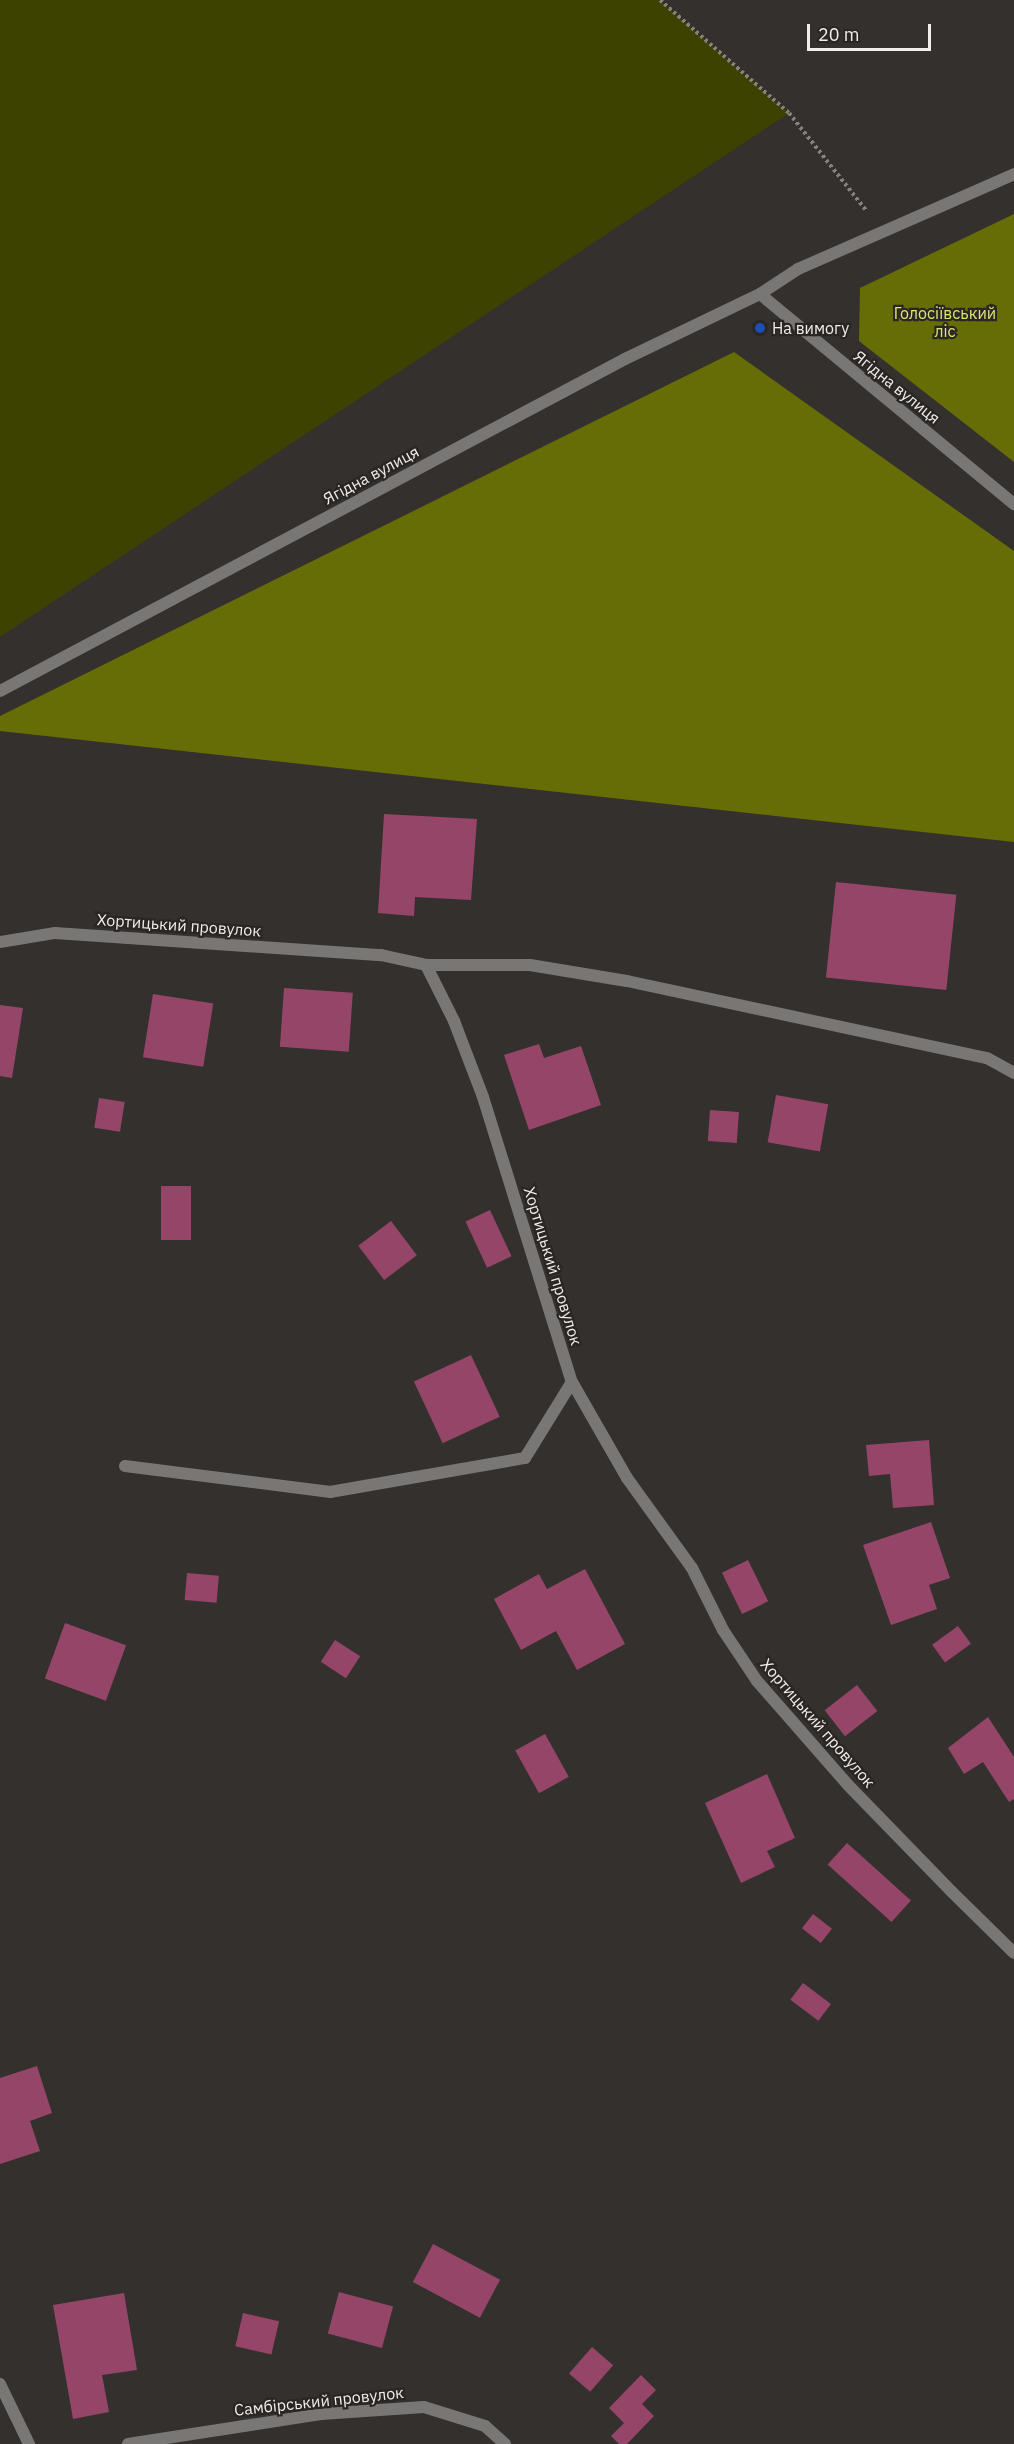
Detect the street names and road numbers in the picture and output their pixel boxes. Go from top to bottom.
street label: Ягідна вулиця [850,346,944,428]
street label: Ягідна вулиця [320,442,422,508]
street label: Хортицький провулок [96,910,262,940]
street label: Хортицький провулок [520,1184,586,1348]
street label: Хортицький провулок [757,1655,879,1791]
street label: Самбірський провулок [233,2383,405,2419]

